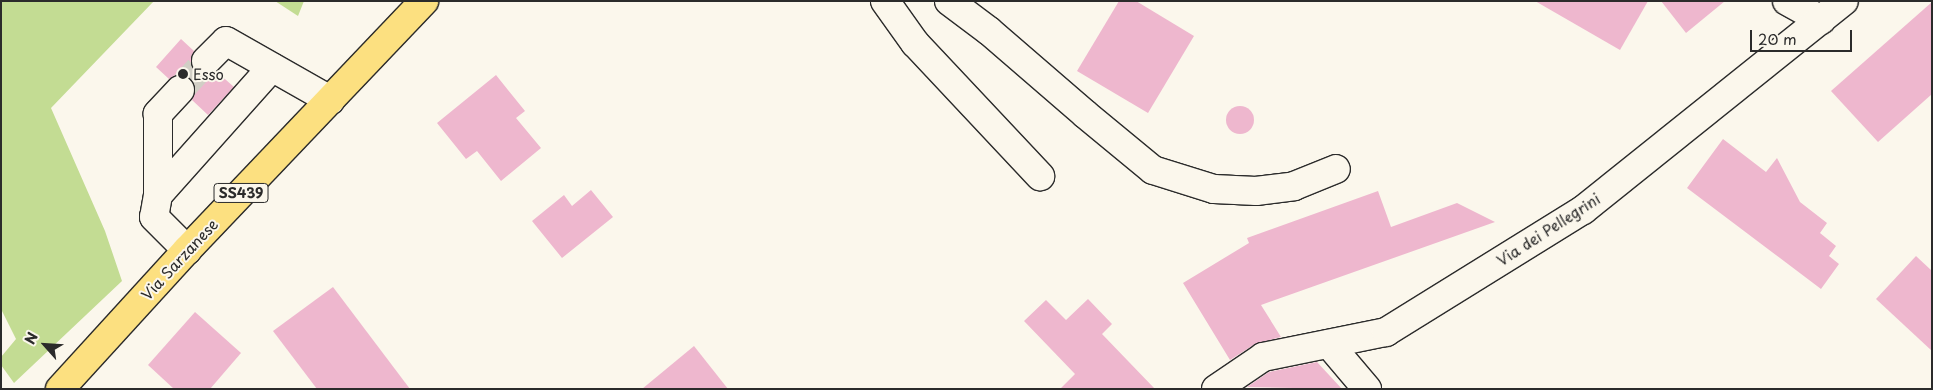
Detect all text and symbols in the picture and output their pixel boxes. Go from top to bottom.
scale bar [1753,20,1856,52]
text: 20 m [1758,27,1797,50]
place label: Esso [193,65,224,83]
marker: Esso [177,68,189,80]
road number: SS439 [214,182,268,204]
street label: Via dei Pellegrini [1493,189,1603,269]
street label: Via Sarzanese [137,215,221,303]
north arrow [20,320,70,370]
text: N [19,329,43,348]

